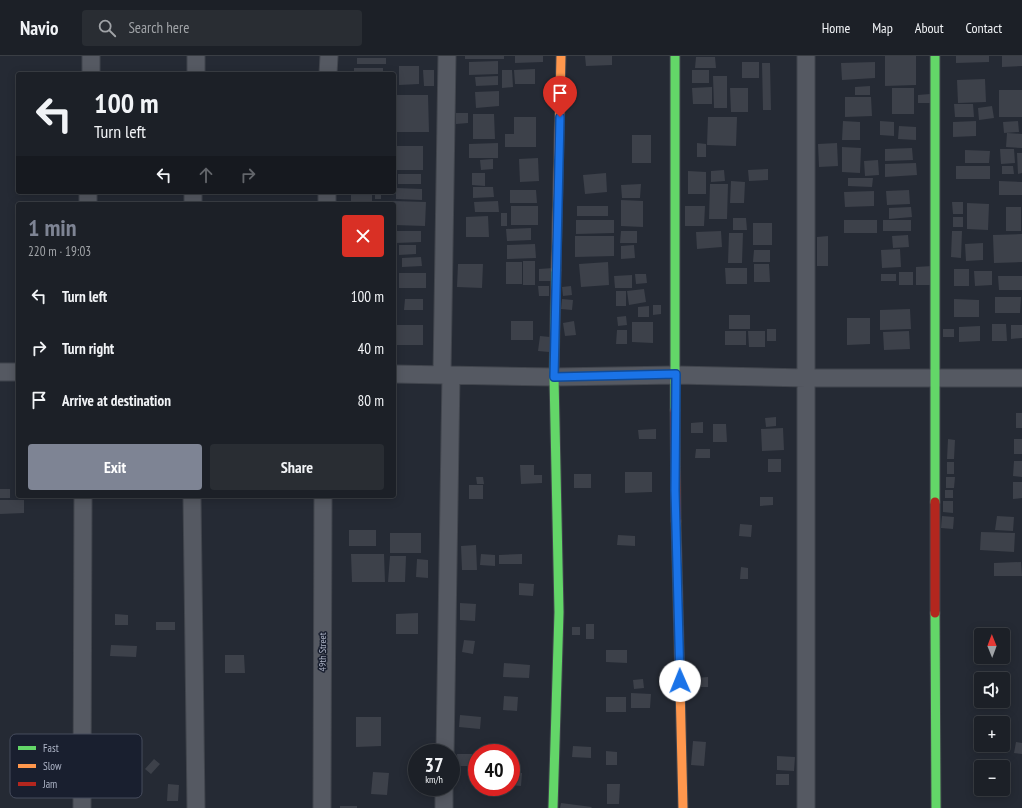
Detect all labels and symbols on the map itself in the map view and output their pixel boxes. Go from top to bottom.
pin [543,76,577,117]
north arrow [974,628,1010,664]
street label: 49th Street [316,632,329,671]
position arrow [659,660,701,702]
legend [10,734,142,798]
text: Fast [43,741,59,755]
speed limit sign: 40 [468,744,520,796]
text: Slow [43,759,62,773]
text: Jam [42,777,57,791]

